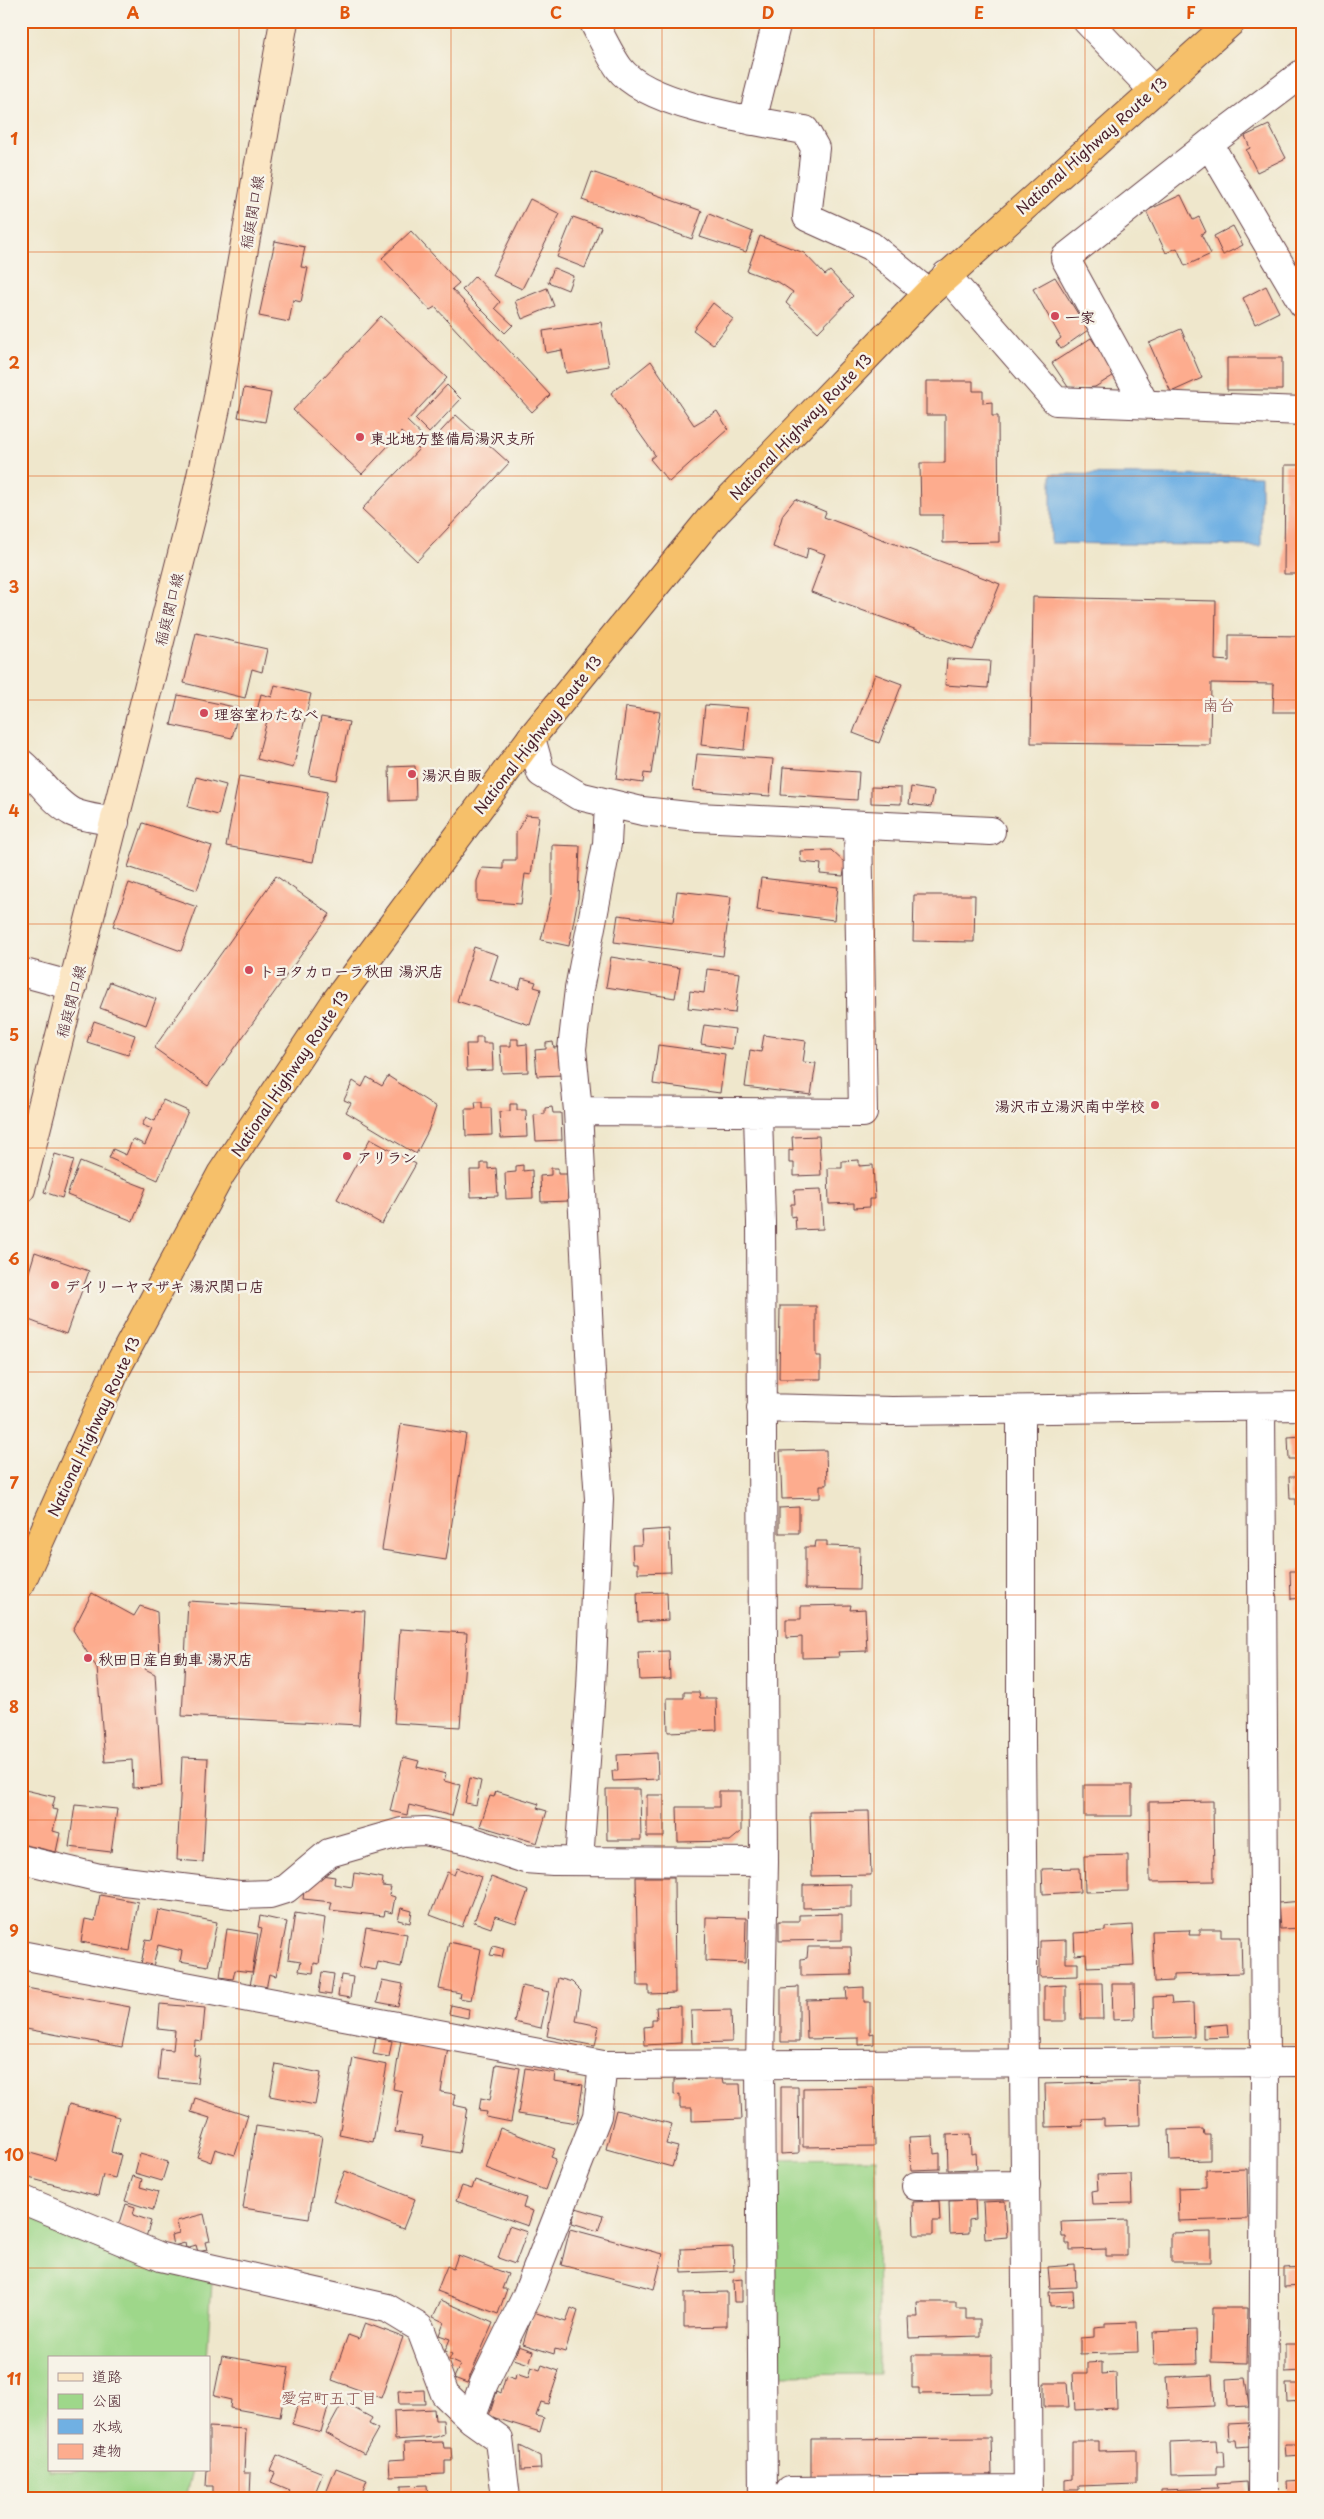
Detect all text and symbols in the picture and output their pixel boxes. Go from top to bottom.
text: A [127,0,140,24]
text: B [340,0,351,24]
text: C [550,0,562,24]
text: D [762,0,774,24]
text: E [974,0,984,24]
text: F [1186,0,1196,24]
street label: National Highway Route 13 [1010,71,1172,219]
text: 1 [10,126,18,150]
street label: 稲庭関口線 [233,173,269,251]
place label: 一家 [1065,305,1095,328]
marker: 一家 [1049,310,1061,322]
street label: National Highway Route 13 [723,347,877,505]
text: 2 [8,350,20,374]
place label: 東北地方整備局湯沢支所 [370,426,535,449]
marker: 東北地方整備局湯沢支所 [354,431,366,443]
street label: 稲庭関口線 [148,570,188,648]
text: 3 [9,574,19,598]
street label: National Highway Route 13 [467,649,607,819]
district label: 南台 [1203,692,1235,716]
place label: 理容室わたなべ [214,702,319,725]
marker: 理容室わたなべ [198,707,210,719]
place label: 湯沢自販 [422,763,482,786]
marker: 湯沢自販 [406,768,418,780]
text: 4 [9,798,20,822]
place label: トヨタカローラ秋田 湯沢店 [259,959,444,982]
street label: 稲庭関口線 [49,962,91,1040]
marker: トヨタカローラ秋田 湯沢店 [243,964,255,976]
street label: National Highway Route 13 [225,985,353,1161]
text: 5 [9,1022,19,1046]
place label: 湯沢市立湯沢南中学校 [995,1094,1145,1117]
marker: 湯沢市立湯沢南中学校 [1149,1099,1161,1111]
place label: アリラン [357,1145,417,1168]
marker: アリラン [341,1150,353,1162]
text: 6 [8,1246,20,1270]
place label: デイリーヤマザキ 湯沢関口店 [65,1274,265,1297]
marker: デイリーヤマザキ 湯沢関口店 [49,1279,61,1291]
street label: National Highway Route 13 [41,1332,145,1520]
text: 7 [9,1470,19,1494]
place label: 秋田日産自動車 湯沢店 [98,1647,253,1670]
marker: 秋田日産自動車 湯沢店 [82,1652,94,1664]
text: 8 [9,1694,19,1718]
text: 9 [9,1918,19,1942]
text: 10 [4,2142,24,2166]
legend [48,2356,210,2472]
text: 道路 [92,2364,122,2387]
text: 11 [7,2366,21,2390]
district label: 愛宕町五丁目 [281,2385,377,2409]
text: 公園 [92,2388,122,2411]
text: 水域 [92,2414,122,2437]
text: 建物 [92,2438,122,2461]

